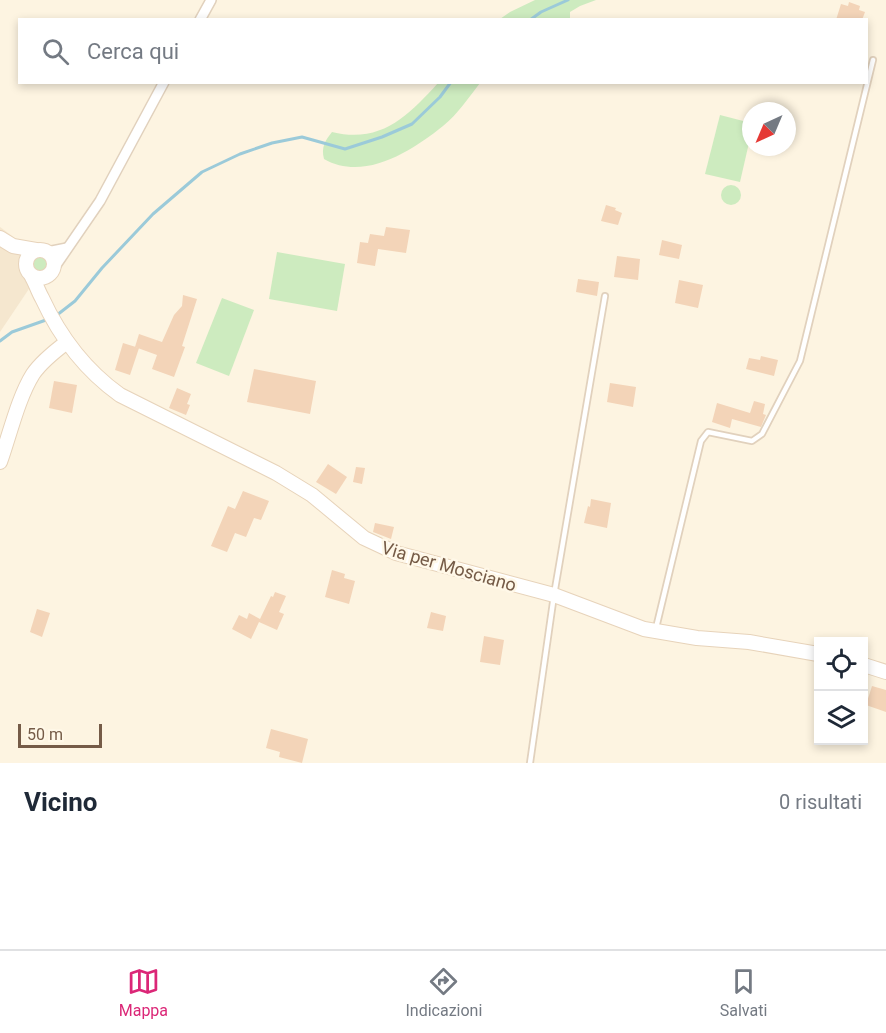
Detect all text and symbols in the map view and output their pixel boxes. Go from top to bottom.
search box [18,18,868,84]
icon: search [39,35,72,68]
text: Cerca qui [87,39,179,64]
north arrow [742,102,796,156]
street label: Via per Mosciano [379,537,519,595]
map controls [814,637,868,745]
button: locate [814,637,868,691]
button: layers [814,691,868,745]
scale bar [18,721,102,748]
text: 50 m [27,725,63,744]
text: Vicino [24,787,98,817]
text: 0 risultati [779,790,862,814]
tab: Mappa [119,965,168,1020]
tab: Indicazioni [405,965,482,1020]
tab: Salvati [720,965,767,1020]

